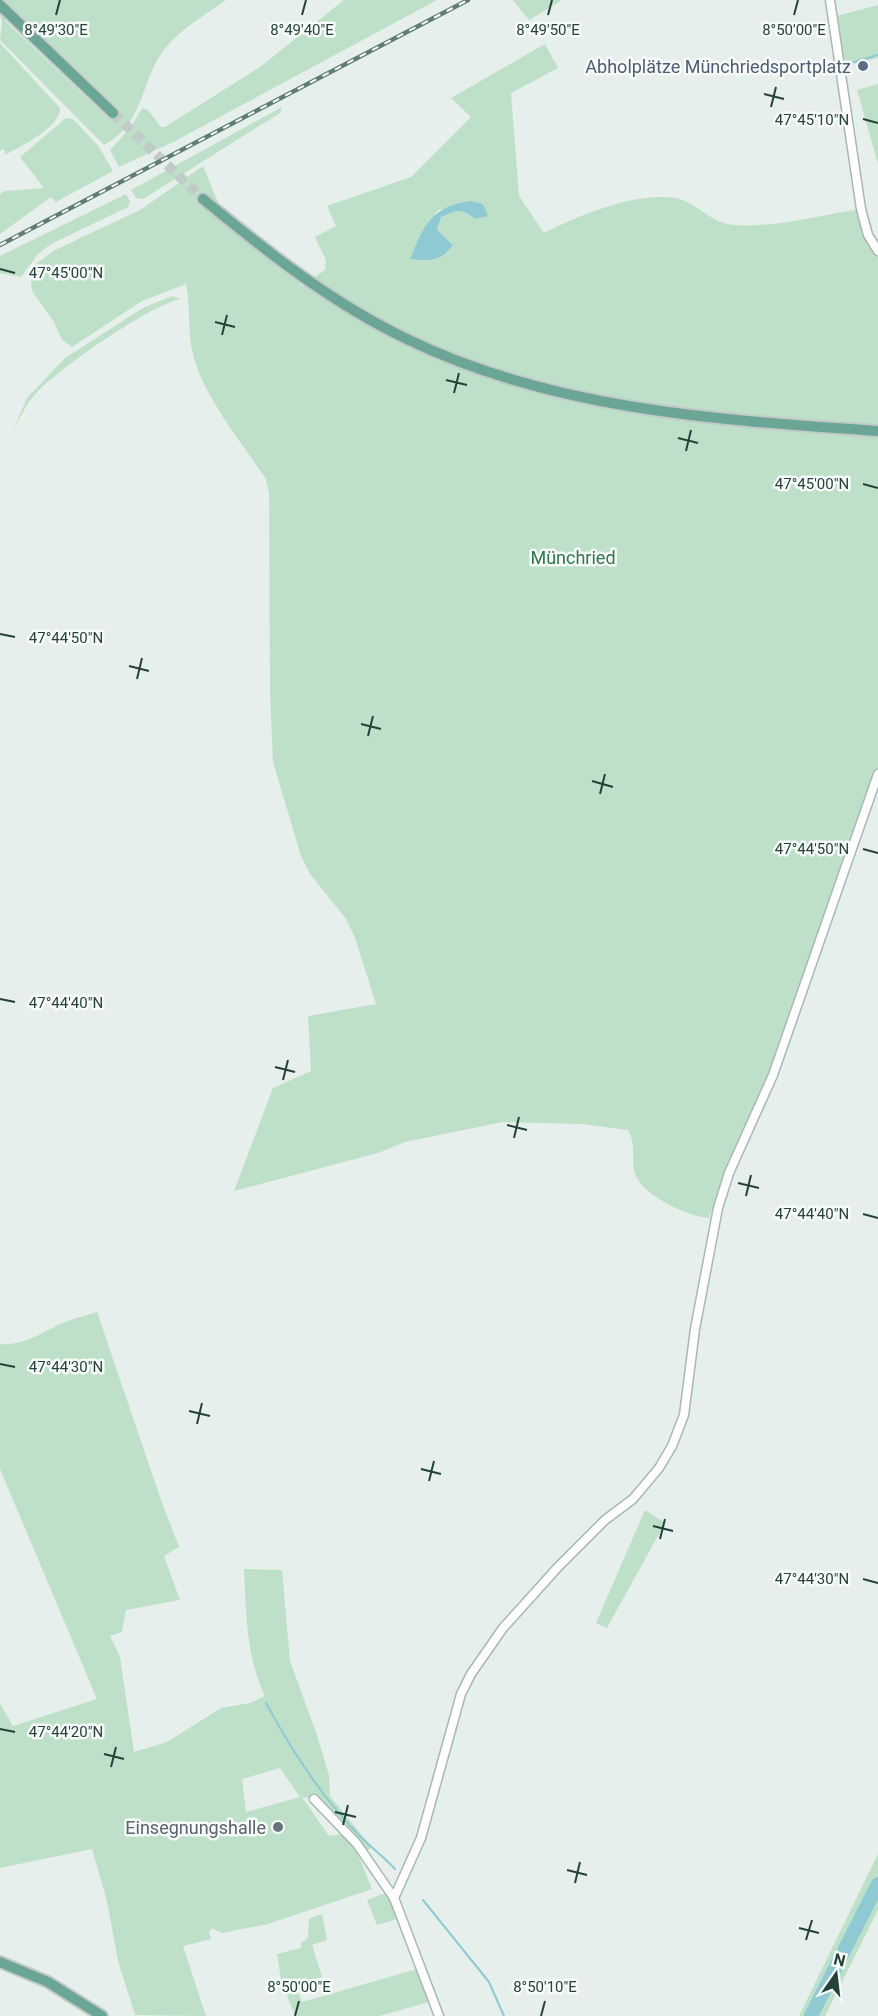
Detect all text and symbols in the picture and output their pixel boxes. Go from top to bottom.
text: 8°49'30"E [24,21,88,39]
text: 8°49'40"E [270,21,334,39]
text: 8°49'50"E [516,21,580,39]
text: 8°50'00"E [762,21,826,39]
place label: Abholplätze Münchriedsportplatz [585,56,851,77]
marker: Abholplätze Münchriedsportplatz [856,59,870,73]
text: 47°45'10"N [775,111,849,129]
text: 47°45'00"N [29,264,103,282]
text: 47°45'00"N [775,475,849,493]
park label: Münchried [530,547,616,568]
text: 47°44'50"N [29,629,103,647]
text: 47°44'50"N [775,840,849,858]
text: 47°44'40"N [29,994,103,1012]
text: 47°44'40"N [775,1205,849,1223]
text: 47°44'30"N [29,1358,103,1376]
text: 47°44'30"N [775,1570,849,1588]
text: 47°44'20"N [29,1723,103,1741]
place label: Einsegnungshalle [125,1817,266,1838]
marker: Einsegnungshalle [271,1820,285,1834]
north arrow [806,1944,866,2004]
text: N [832,1949,847,1971]
text: 8°50'00"E [267,1978,331,1996]
text: 8°50'10"E [513,1978,577,1996]

